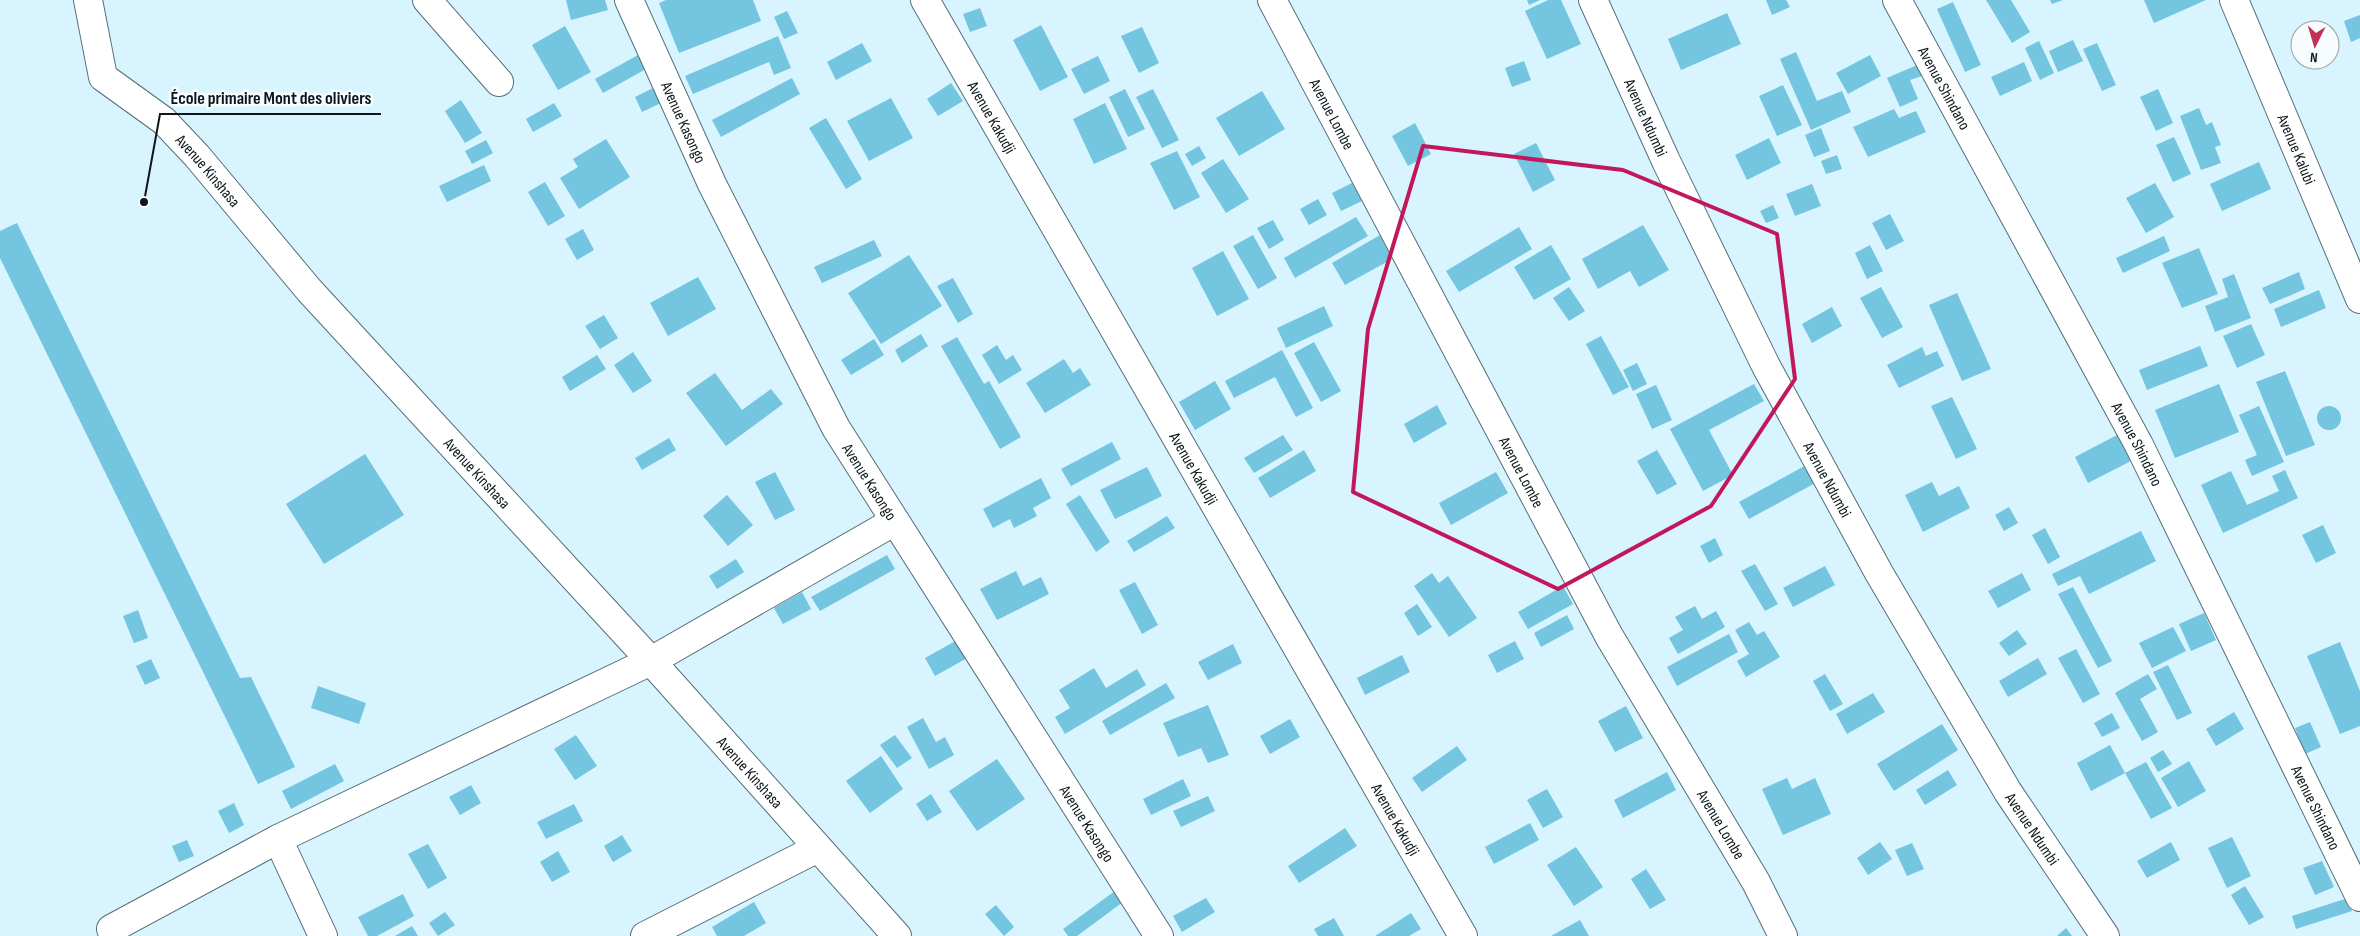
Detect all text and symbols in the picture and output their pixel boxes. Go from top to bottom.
north arrow [2290,20,2340,70]
street label: Avenue Shindano [1913,43,1974,133]
text: N [2309,49,2318,66]
street label: Avenue Lombe [1304,75,1358,153]
street label: Avenue Ndumbi [1619,75,1671,160]
street label: Avenue Kakudji [962,77,1019,157]
street label: Avenue Kasongo [656,78,709,166]
callout: École primaire Mont des oliviers [160,81,381,114]
text: École primaire Mont des oliviers [171,88,372,109]
street label: Avenue Kalubi [2272,111,2319,188]
street label: Avenue Kinshasa [170,130,244,211]
street label: Avenue Shindano [2106,399,2166,490]
street label: Avenue Kakudji [1164,428,1221,509]
street label: Avenue Lombe [1494,433,1547,511]
street label: Avenue Kinshasa [438,434,514,513]
street label: Avenue Ndumbi [1798,438,1855,521]
street label: Avenue Kasongo [837,440,900,524]
street label: Avenue Kinshasa [712,733,786,813]
street label: Avenue Shindano [2286,762,2344,853]
street label: Avenue Kakudji [1366,780,1423,860]
street label: Avenue Kasongo [1054,781,1118,866]
street label: Avenue Lombe [1692,786,1748,863]
street label: Avenue Ndumbi [2000,789,2063,869]

